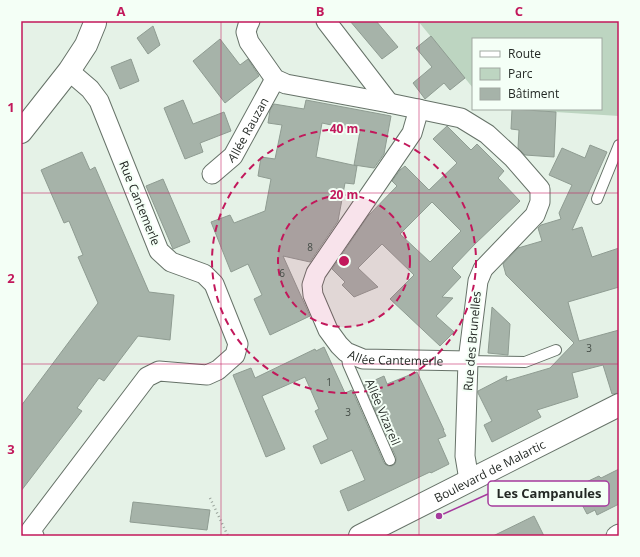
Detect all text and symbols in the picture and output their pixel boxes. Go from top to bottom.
text: A [117,2,126,20]
text: B [316,2,325,20]
text: C [515,2,523,20]
legend [472,38,602,110]
text: Route [508,45,541,62]
text: Parc [508,65,533,82]
text: Bâtiment [508,85,559,102]
street label: Allée Rauzan [223,94,272,166]
text: 1 [7,98,15,116]
text: 40 m [330,120,358,137]
street label: Rue Cantemerle [115,158,165,248]
text: 20 m [330,186,358,203]
house number: 8 [307,240,313,254]
centre of rings [337,254,351,268]
house number: 6 [279,266,285,280]
text: 2 [7,269,15,287]
street label: Rue des Brunelles [459,290,485,392]
house number: 3 [586,341,592,355]
street label: Allée Cantemerle [346,345,444,369]
house number: 1 [326,375,332,389]
street label: Allée Vizareil [361,376,405,448]
house number: 3 [345,405,351,419]
street label: Boulevard de Malartic [431,435,548,506]
text: 3 [7,440,15,458]
callout: Les Campanules [488,481,609,506]
text: Les Campanules [496,484,602,502]

